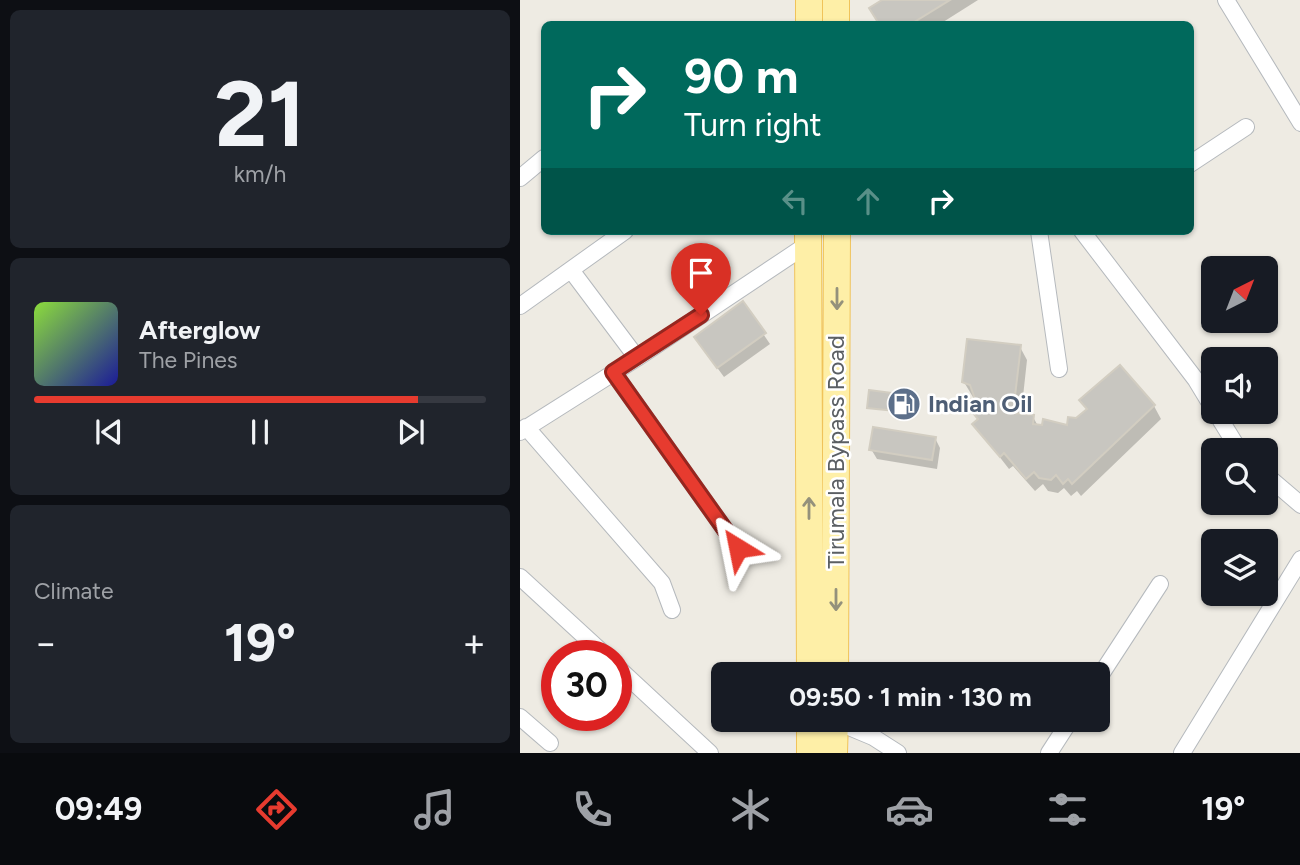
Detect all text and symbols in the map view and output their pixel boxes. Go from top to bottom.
text: 90 m [684,46,799,105]
icon: right [569,49,660,140]
text: 21 [214,60,306,169]
text: Turn right [684,106,822,144]
text: km/h [234,160,286,188]
icon: left [776,182,814,220]
icon: ahead [849,182,887,220]
icon: right [922,182,960,220]
pin [671,243,731,315]
icon: arrive [682,254,720,292]
north arrow [1201,256,1278,332]
map controls [1201,256,1278,606]
one-way arrow [830,287,844,310]
text: Afterglow [139,314,261,346]
street label: Tirumala Bypass Road [821,335,850,569]
text: The Pines [139,346,238,374]
button: sound [1201,347,1278,424]
fuel station icon: Indian Oil [885,385,923,423]
place label: Indian Oil [928,389,1032,418]
icon: previous [90,413,128,451]
icon: pause [241,413,279,451]
icon: next [392,413,430,451]
button: search [1201,438,1278,515]
one-way arrow [802,496,816,519]
position arrow [701,511,775,585]
button: layers [1201,529,1278,606]
text: Climate [34,577,113,605]
one-way arrow [829,588,842,611]
text: 19° [224,612,296,674]
text: − [34,620,58,666]
text: + [462,620,486,666]
speed limit sign: 30 [541,640,632,731]
text: 09:50 · 1 min · 130 m [789,681,1032,713]
icon: directions [252,785,301,834]
icon: music [410,785,459,834]
icon: phone [568,785,617,834]
icon: climate [726,785,775,834]
icon: car [885,785,934,834]
icon: filters [1043,785,1092,834]
text: 09:49 [55,790,142,828]
text: 19° [1201,790,1245,828]

